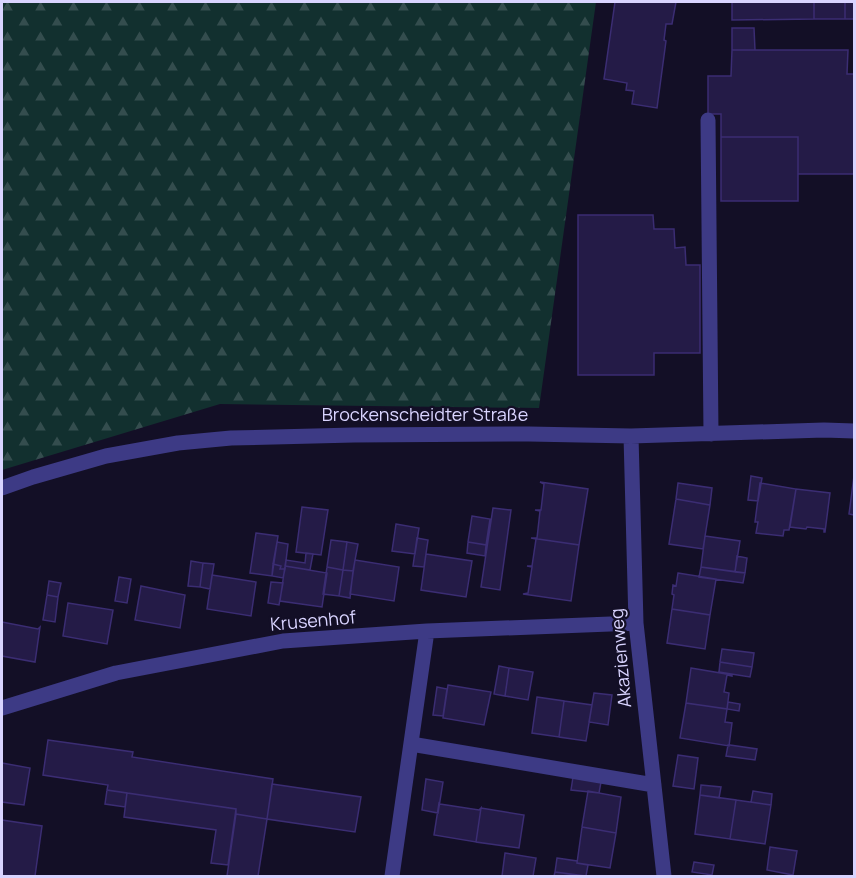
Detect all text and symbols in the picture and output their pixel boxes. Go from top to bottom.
street label: Brockenscheidter Straße [322,402,528,426]
street label: Krusenhof [269,604,357,636]
street label: Akazienweg [604,607,636,709]

